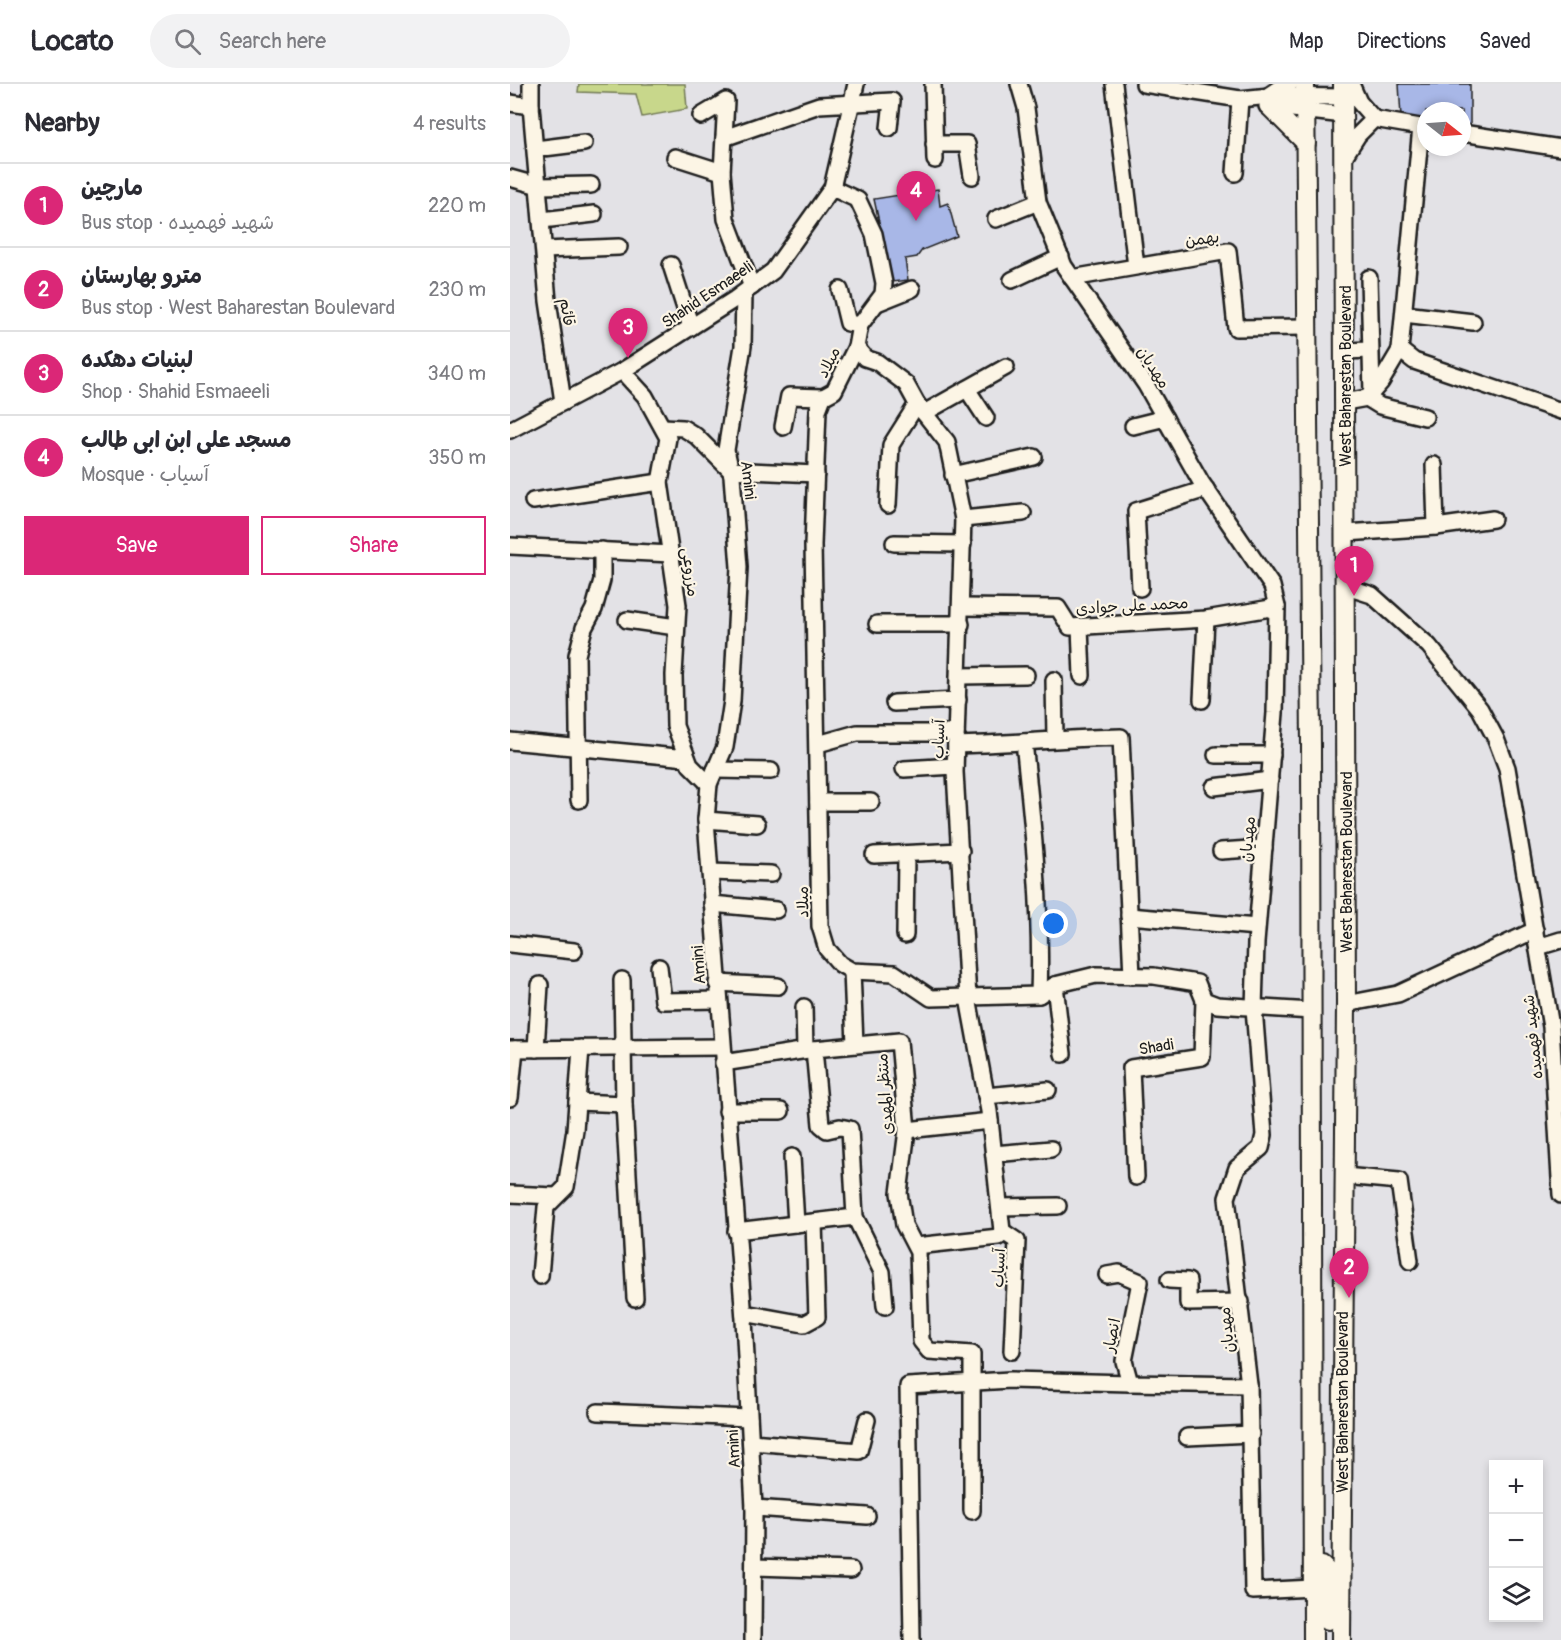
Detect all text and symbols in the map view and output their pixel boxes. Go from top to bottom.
search box [150,14,570,68]
text: Locato [30,24,114,59]
icon: search [171,25,204,58]
text: Search here [219,27,326,55]
text: Map [1289,28,1324,55]
text: Directions [1357,28,1446,55]
text: Saved [1479,28,1531,55]
north arrow [1417,102,1471,156]
text: Nearby [24,107,100,139]
text: 4 results [413,111,486,136]
pin: 4 [896,172,936,221]
text: مارچین [81,174,143,202]
text: 1 [40,193,47,218]
text: 220 m [428,193,486,218]
text: Bus stop · شهید فهمیده [81,210,274,235]
street label: بهمن [1184,227,1220,251]
street label: Shahid Esmaeeli [658,257,757,333]
text: مترو بهارستان [81,262,202,290]
text: 2 [38,277,49,302]
text: 230 m [429,277,486,302]
street label: West Baharestan Boulevard [1336,285,1356,467]
text: Bus stop · West Baharestan Boulevard [81,295,395,320]
street label: قائم [553,297,579,328]
pin: 3 [608,308,648,358]
street label: مهدیان [1132,343,1174,392]
street label: میلاد [813,344,845,381]
text: لبنیات دهکده [81,346,193,374]
text: 3 [38,361,49,386]
text: 340 m [427,361,486,386]
text: Shop · Shahid Esmaeeli [81,379,270,404]
text: مسجد علی ابن ابی طالب [81,426,291,454]
text: 4 [38,445,49,470]
text: 350 m [428,445,486,470]
street label: Amini [736,460,760,501]
text: Mosque · آسیاب [81,462,209,487]
button: Save [24,516,249,575]
button: Share [261,516,486,575]
street label: مزروعی [677,546,703,598]
pin: 1 [1334,546,1374,596]
street label: محمد علی جوادی [1075,593,1189,619]
street label: آسیاب [928,718,950,759]
street label: West Baharestan Boulevard [1337,771,1357,953]
street label: مهدیان [1236,815,1260,863]
street label: میلاد [793,886,813,918]
your location [1039,909,1068,938]
street label: Amini [688,945,710,985]
street label: شهید فهمیده [1519,994,1547,1080]
street label: Shadi [1137,1034,1175,1060]
street label: منتظر المهدی [872,1053,898,1135]
street label: آسیاب [988,1247,1010,1288]
pin: 2 [1330,1248,1368,1298]
street label: مهدیان [1215,1306,1239,1354]
street label: West Baharestan Boulevard [1333,1311,1353,1493]
street label: انصار [1099,1316,1125,1356]
street label: Amini [723,1429,745,1469]
map controls [1489,1460,1543,1622]
button: + [1489,1460,1543,1514]
button: − [1489,1514,1543,1568]
button: layers [1489,1568,1543,1622]

